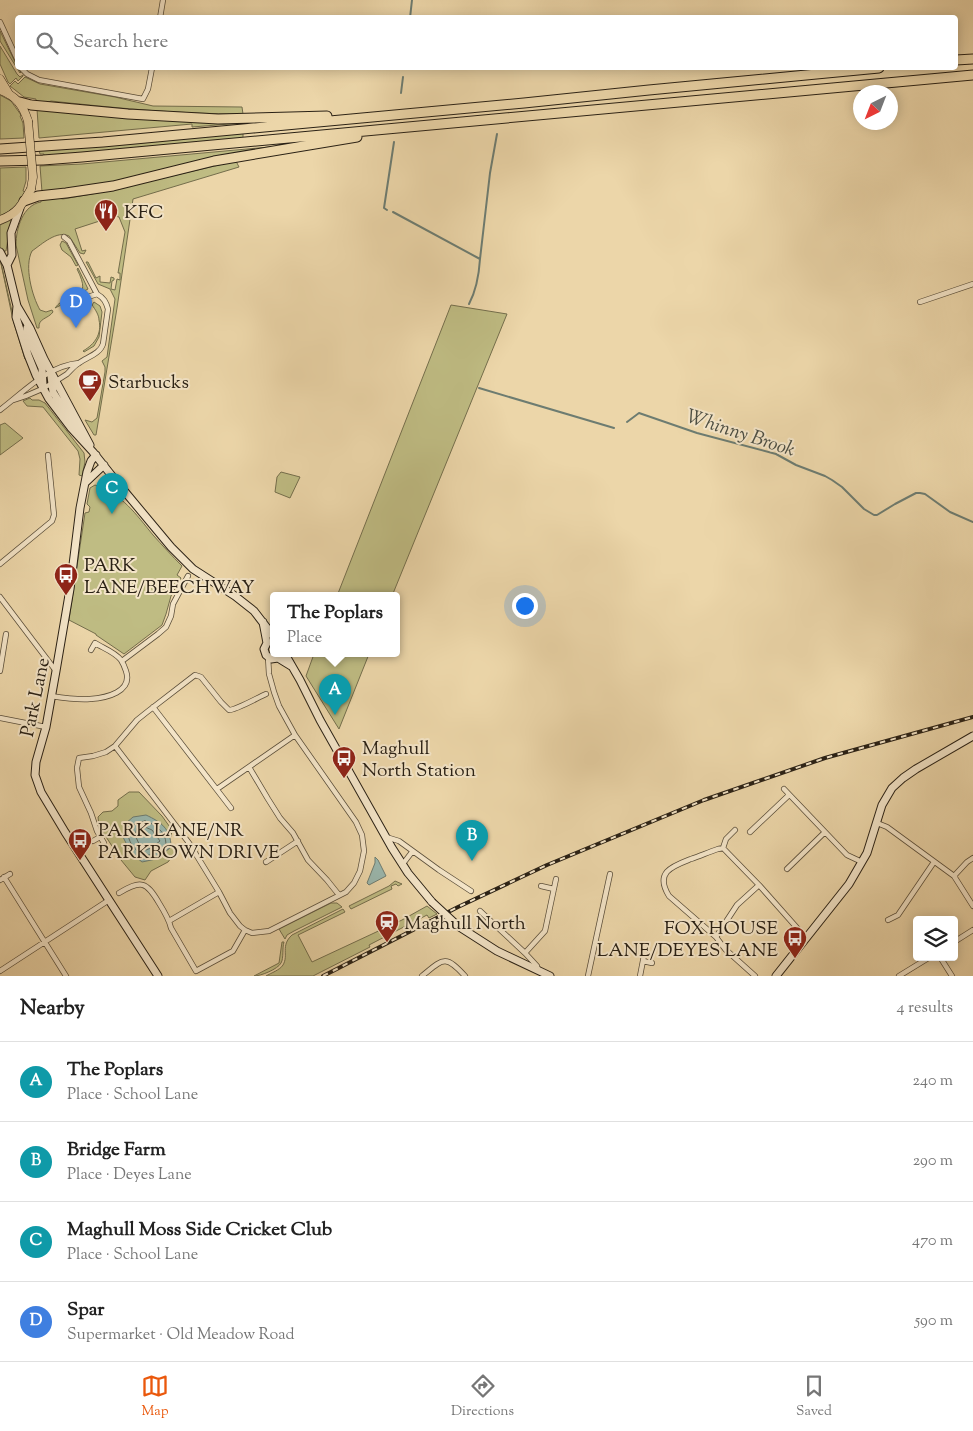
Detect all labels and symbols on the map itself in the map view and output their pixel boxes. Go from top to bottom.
north arrow [853,85,898,130]
restaurant icon: KFC [93,198,119,232]
place label: KFC [124,200,164,227]
pin: D [60,287,92,328]
cafe icon: Starbucks [77,368,103,402]
place label: Starbucks [108,370,189,397]
water label: Whinny Brook [682,403,798,466]
pin: C [96,473,128,514]
place label: PARK LANE/BEECHWAY [84,553,255,602]
bus stop icon: PARK LANE/BEECHWAY [53,562,79,596]
your location [512,593,538,619]
street label: Park Lane [15,655,58,740]
pin: A [319,674,351,715]
place label: Maghull North Station [362,736,476,785]
bus stop icon: Maghull North Station [331,745,357,779]
place label: PARK LANE/NR PARKBOWN DRIVE [98,818,280,867]
pin: B [456,820,488,861]
bus stop icon: PARK LANE/NR PARKBOWN DRIVE [67,827,93,861]
station icon: Maghull North [374,909,400,943]
place label: Maghull North [404,911,526,938]
place label: FOX HOUSE LANE/DEYES LANE [597,916,779,965]
bus stop icon: FOX HOUSE LANE/DEYES LANE [782,925,808,959]

